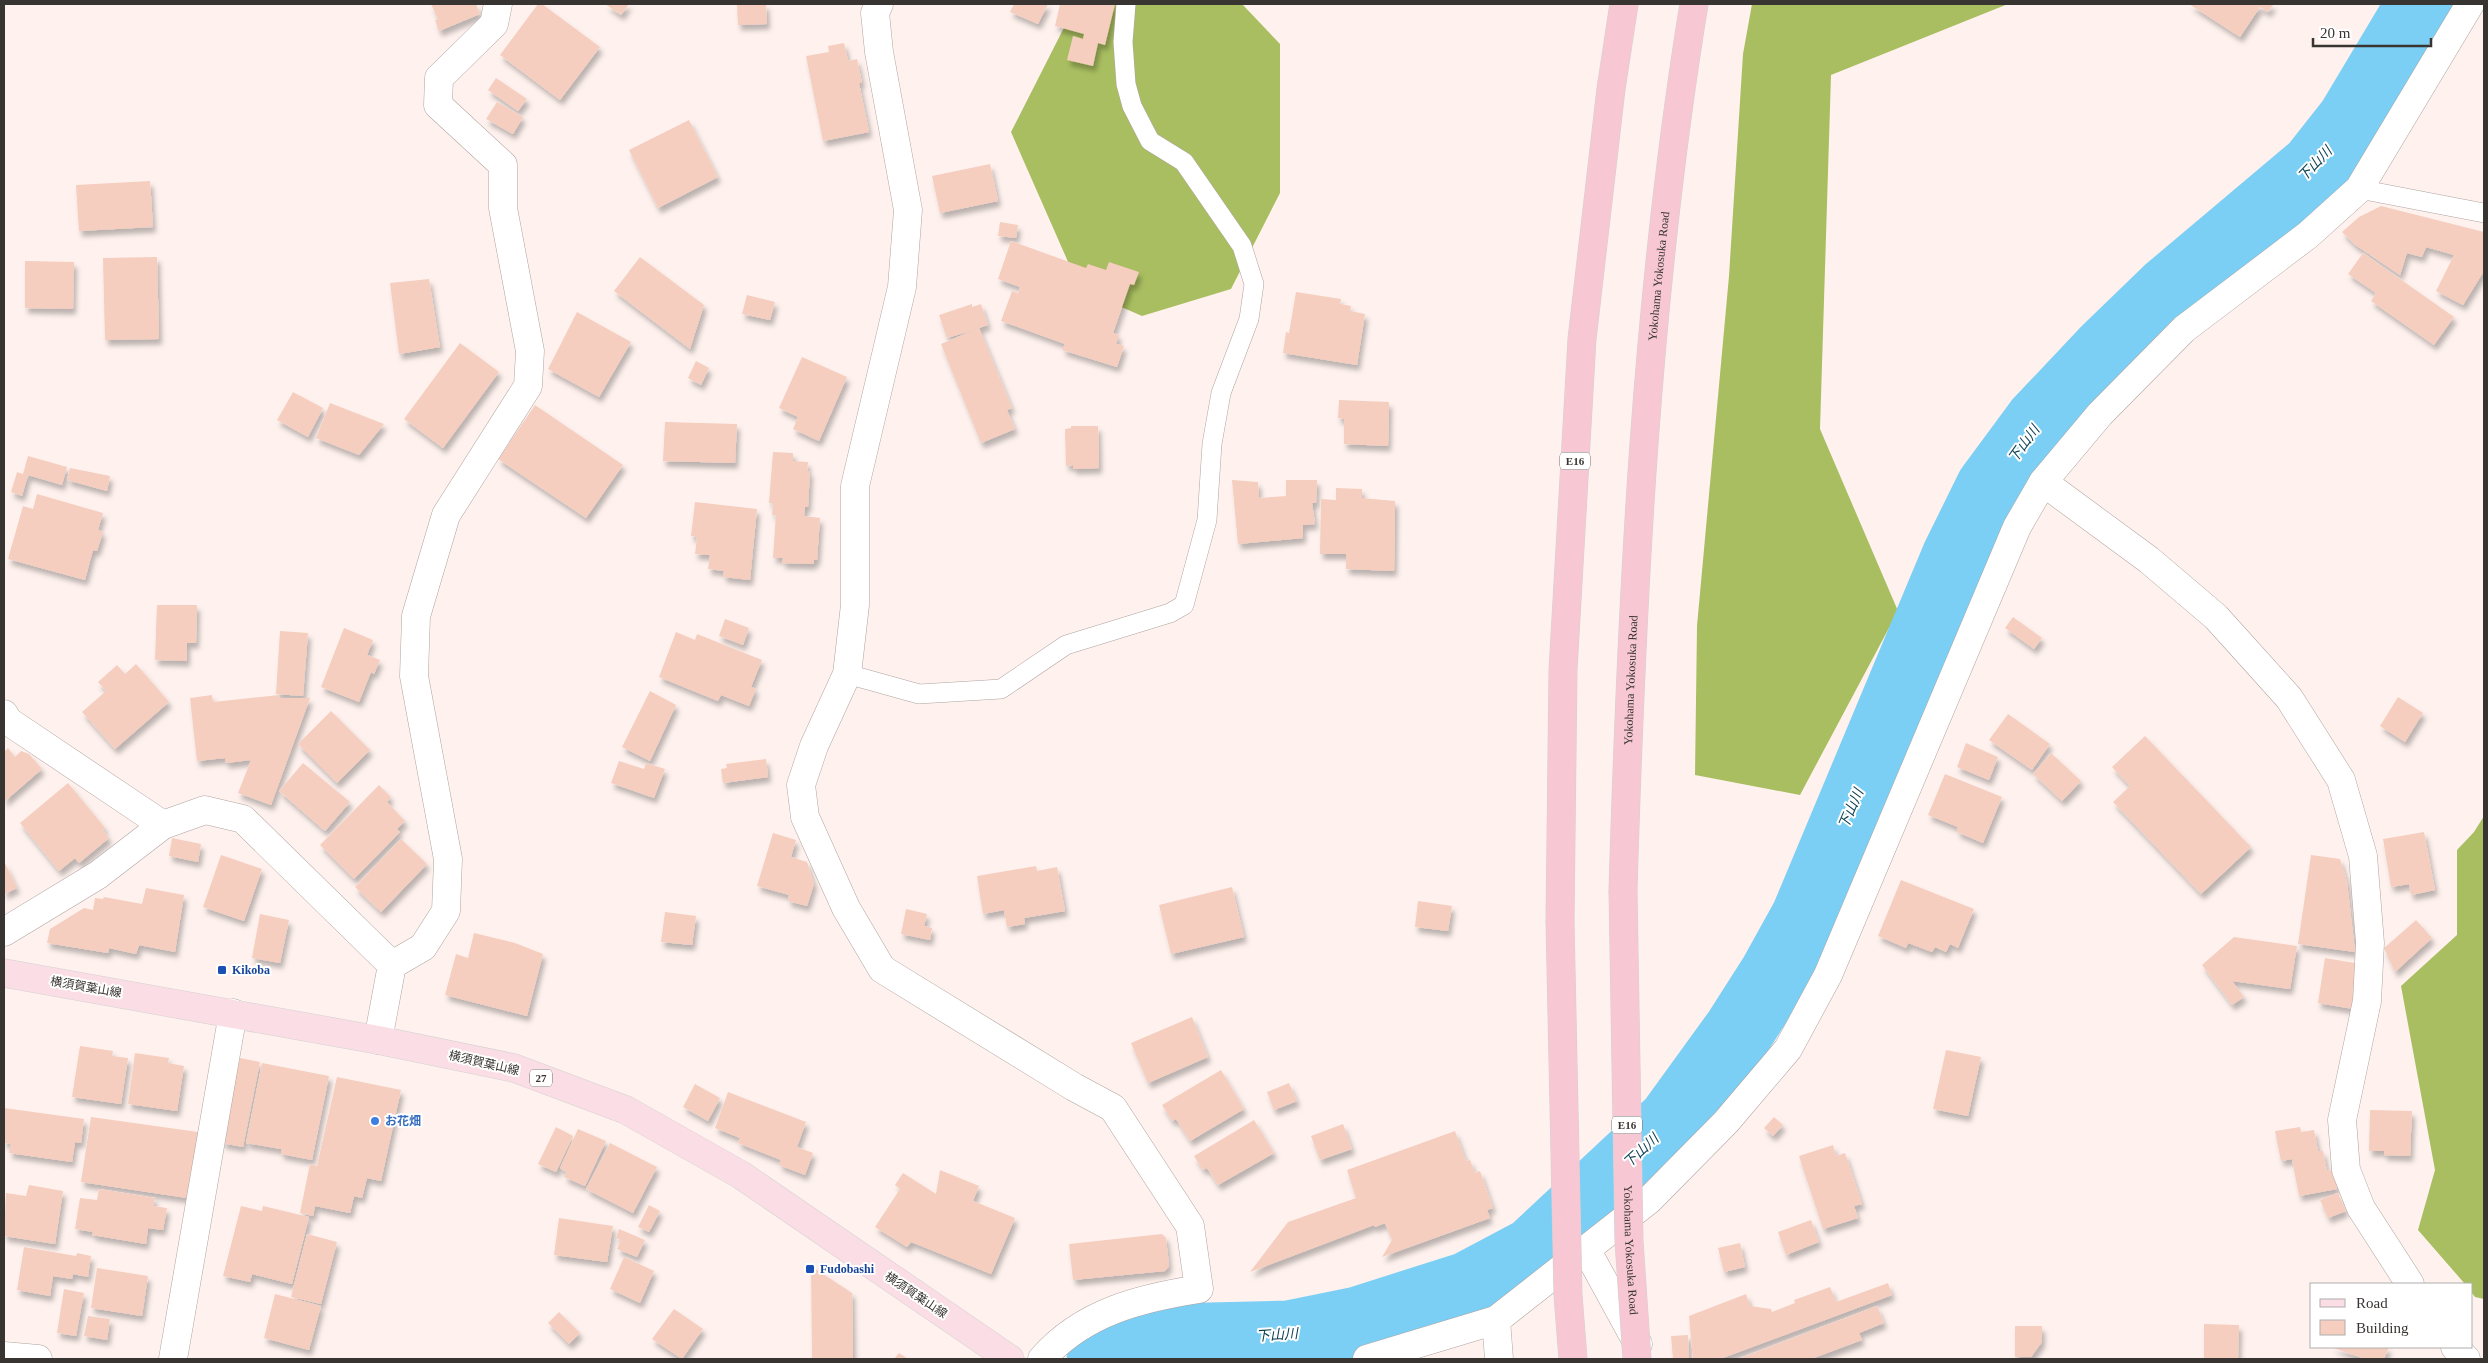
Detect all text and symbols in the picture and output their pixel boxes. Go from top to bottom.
scale bar [2313,15,2430,47]
text: 20 m [2320,25,2351,41]
water label: 下山川 [2295,142,2336,184]
street label: Yokohama Yokosuka Road [1645,211,1672,341]
water label: 下山川 [2006,421,2044,465]
road number: E16 [1560,452,1590,470]
street label: Yokohama Yokosuka Road [1621,615,1641,745]
water label: 下山川 [1836,785,1867,831]
place label: Kikoba [232,963,270,977]
marker: Kikoba [216,964,228,976]
street label: 横須賀葉山線 [49,974,123,1000]
street label: 横須賀葉山線 [447,1048,521,1078]
road number: 27 [530,1070,552,1086]
place label: お花畑 [385,1114,421,1128]
marker: お花畑 [369,1115,381,1127]
road number: E16 [1612,1116,1642,1134]
water label: 下山川 [1621,1130,1663,1171]
street label: Yokohama Yokosuka Road [1621,1185,1641,1315]
place label: Fudobashi [820,1262,875,1276]
marker: Fudobashi [804,1263,816,1275]
street label: 横須賀葉山線 [882,1269,950,1321]
legend [2310,1283,2473,1348]
text: Road [2356,1295,2388,1311]
text: Building [2356,1320,2409,1336]
water label: 下山川 [1256,1326,1300,1344]

